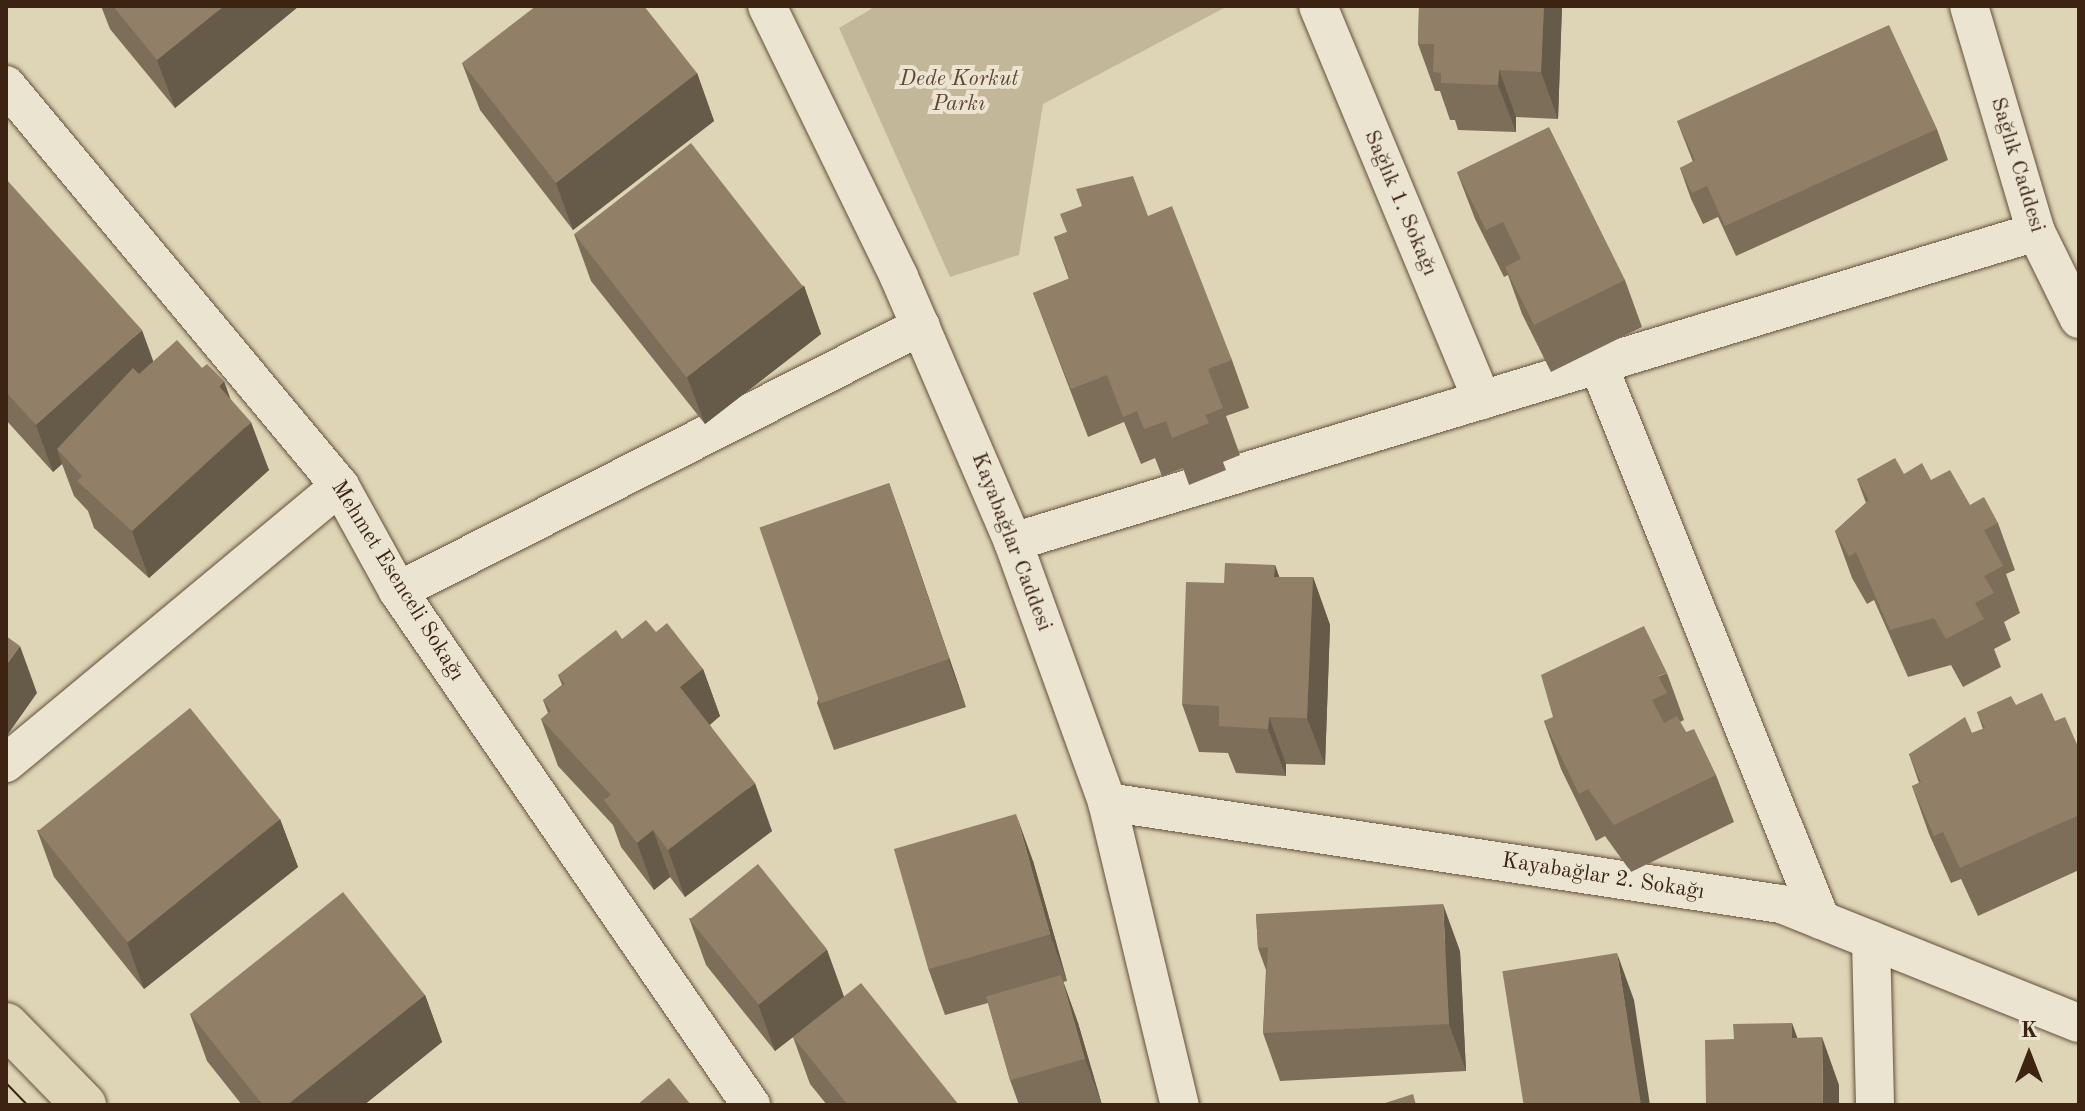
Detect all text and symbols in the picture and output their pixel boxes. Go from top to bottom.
park label: Dede Korkut Parkı [899,66,1019,118]
street label: Sağlık Caddesi [1984,94,2050,236]
street label: Sağlık 1. Sokağı [1357,126,1443,280]
street label: Kayabağlar Caddesi [965,449,1057,635]
street label: Mehmet Esenceli Sokağı [325,476,469,686]
street label: Kayabağlar 2. Sokağı [1500,848,1706,906]
north arrow [1989,1015,2069,1095]
text: K [2021,1020,2037,1042]

